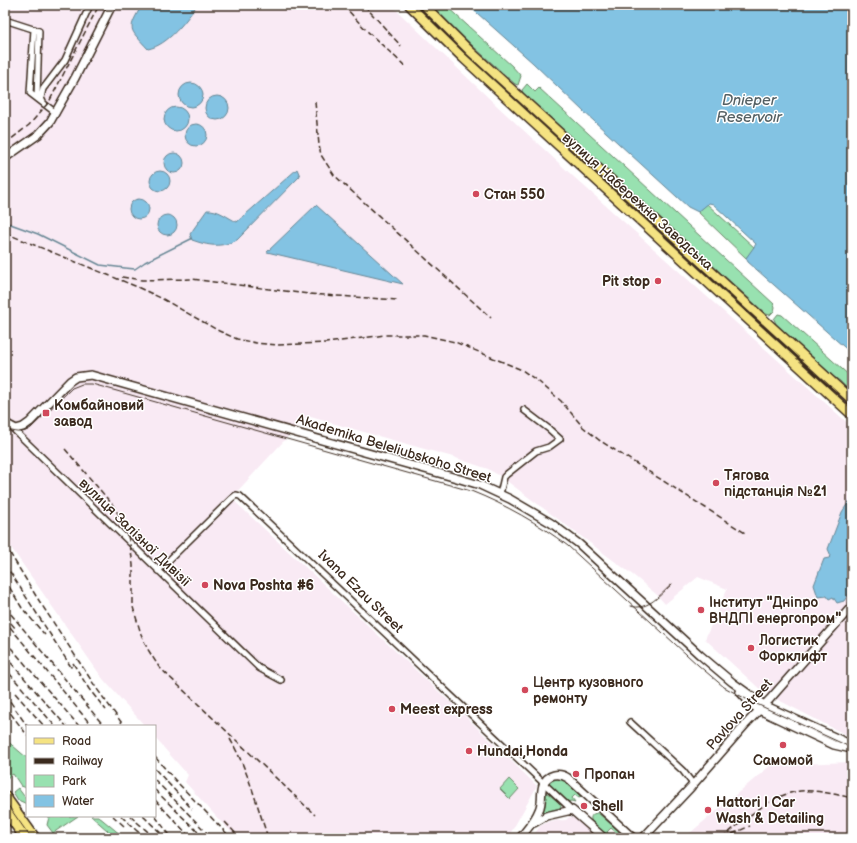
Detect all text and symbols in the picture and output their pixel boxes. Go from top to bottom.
water label: Dnieper Reservoir [716,91,783,127]
street label: вулиця Набережна Заводська [559,129,717,274]
place label: Стан 550 [484,186,545,203]
marker: Стан 550 [471,189,481,199]
place label: Pit stop [602,273,650,290]
marker: Pit stop [653,276,663,286]
place label: Комбайновий завод [54,397,144,430]
marker: Комбайновий завод [41,408,51,418]
street label: Akademika Beleliubskoho Street [294,411,494,486]
place label: Тягова пiдстанцiя №21 [724,467,827,500]
street label: вулиця Залізної Дивізії [75,475,194,590]
marker: Тягова пiдстанцiя №21 [711,478,721,488]
street label: Ivana Ezau Street [315,546,407,637]
place label: Nova Poshta #6 [213,577,314,594]
marker: Nova Poshta #6 [200,580,210,590]
place label: Інститут "Дніпро ВНДПІ енергопром" [709,594,841,627]
marker: Інститут "Дніпро ВНДПІ енергопром" [696,605,706,615]
place label: Логистик Форклифт [758,632,828,665]
marker: Логистик Форклифт [746,643,756,653]
place label: Центр кузовного ремонту [533,674,644,707]
street label: Pavlova Street [703,675,776,754]
marker: Центр кузовного ремонту [520,685,530,695]
place label: Meest express [400,701,493,718]
marker: Meest express [387,704,397,714]
legend [26,725,156,817]
text: Road [62,734,91,749]
marker: Самомой [778,740,788,750]
place label: Hundai,Honda [477,743,568,760]
marker: Hundai,Honda [464,746,474,756]
place label: Самомой [753,752,813,769]
text: Railway [62,754,104,769]
place label: Пропан [584,766,635,783]
marker: Пропан [571,769,581,779]
text: Park [62,774,86,789]
text: Water [62,794,94,809]
place label: Hattori | Car Wash & Detailing [716,794,824,827]
place label: Shell [592,798,623,815]
marker: Shell [579,801,589,811]
marker: Hattori | Car Wash & Detailing [703,805,713,815]

